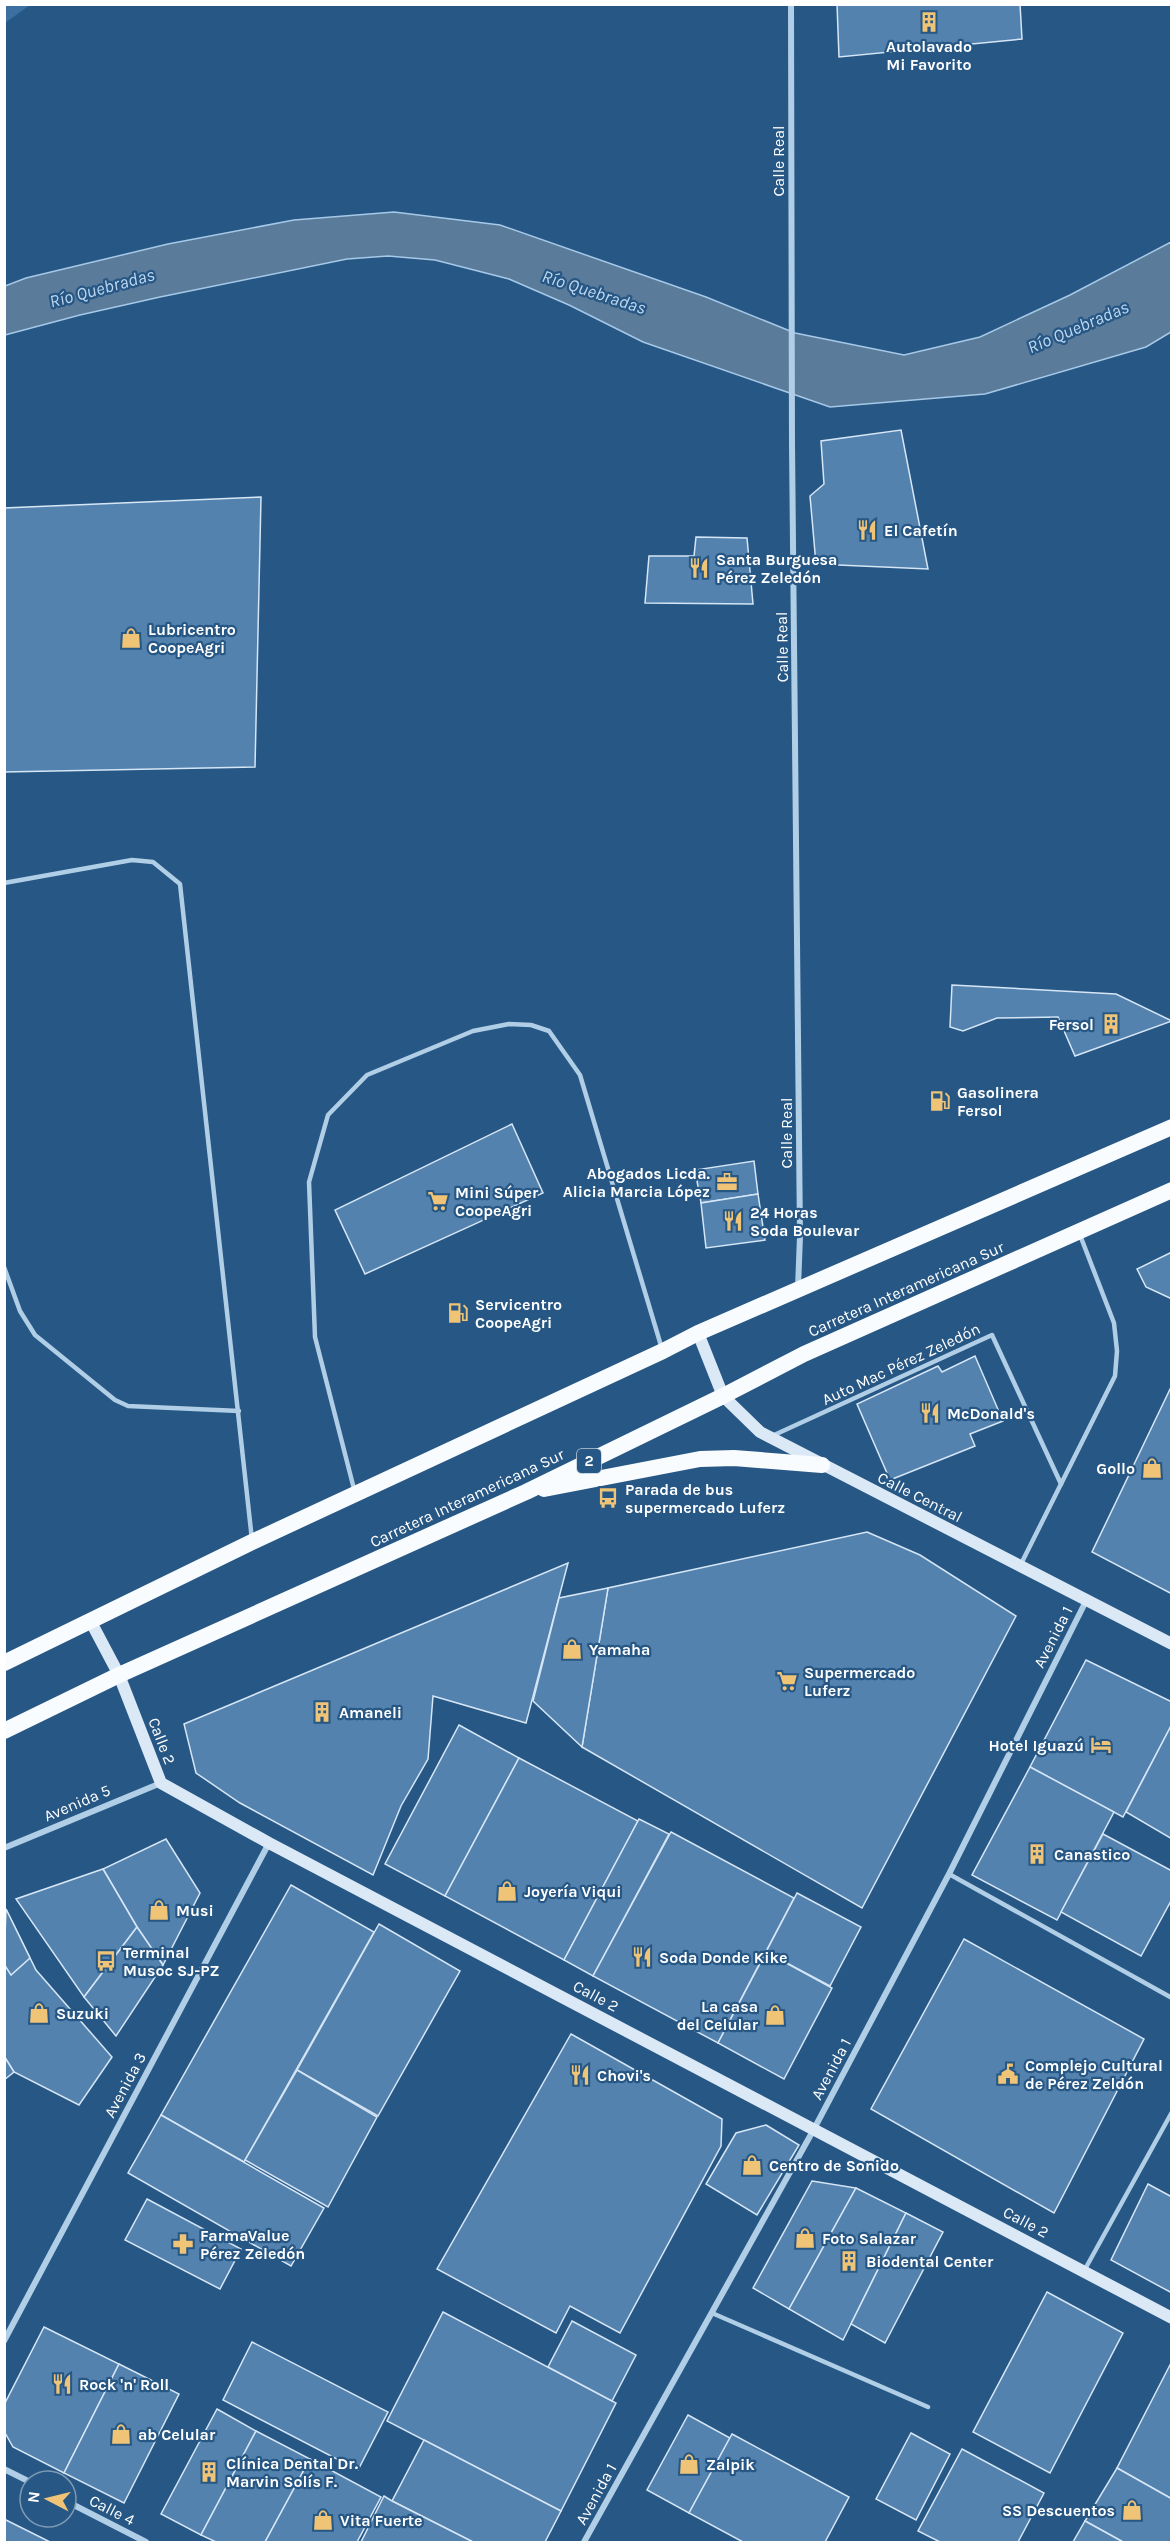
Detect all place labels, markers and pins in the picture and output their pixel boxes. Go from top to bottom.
building icon: Autolavado Mi Favorito [917,10,941,34]
place label: Autolavado Mi Favorito [886,37,972,74]
restaurant icon: El Cafetín [855,518,879,542]
place label: El Cafetín [884,521,958,540]
place label: Santa Burguesa Pérez Zeledón [716,550,837,587]
restaurant icon: Santa Burguesa Pérez Zeledón [687,556,711,580]
place label: Lubricentro CoopeAgri [148,620,236,657]
shop icon: Lubricentro CoopeAgri [119,626,143,650]
building icon: Fersol [1099,1012,1123,1036]
place label: Fersol [1049,1015,1094,1034]
place label: Gasolinera Fersol [957,1083,1039,1120]
fuel station icon: Gasolinera Fersol [928,1089,952,1113]
place label: Abogados Licda. Alicia Marcia López [563,1164,711,1201]
office icon: Abogados Licda. Alicia Marcia López [715,1170,739,1194]
place label: Mini Súper CoopeAgri [455,1183,539,1220]
supermarket icon: Mini Súper CoopeAgri [426,1189,450,1213]
place label: 24 Horas Soda Boulevar [750,1203,860,1240]
restaurant icon: 24 Horas Soda Boulevar [721,1209,745,1233]
place label: Servicentro CoopeAgri [475,1295,562,1332]
fuel station icon: Servicentro CoopeAgri [446,1301,470,1325]
restaurant icon: McDonald's [918,1401,942,1425]
place label: McDonald's [947,1404,1035,1423]
shop icon: Gollo [1140,1456,1164,1480]
place label: Gollo [1096,1459,1135,1478]
place label: Parada de bus supermercado Luferz [625,1480,785,1517]
bus stop icon: Parada de bus supermercado Luferz [596,1486,620,1510]
shop icon: Yamaha [560,1637,584,1661]
place label: Yamaha [589,1640,650,1659]
place label: Supermercado Luferz [804,1663,915,1700]
supermarket icon: Supermercado Luferz [775,1669,799,1693]
building icon: Amaneli [310,1700,334,1724]
place label: Amaneli [339,1703,402,1722]
hotel icon: Hotel Iguazú [1089,1733,1113,1757]
place label: Hotel Iguazú [988,1736,1084,1755]
building icon: Canastico [1025,1842,1049,1866]
place label: Canastico [1054,1845,1130,1864]
shop icon: Joyería Viqui [495,1879,519,1903]
place label: Joyería Viqui [524,1882,622,1901]
shop icon: Musi [147,1898,171,1922]
place label: Musi [176,1901,214,1920]
place label: Terminal Musoc SJ-PZ [123,1943,220,1980]
restaurant icon: Soda Donde Kike [630,1945,654,1969]
place label: Soda Donde Kike [659,1948,788,1967]
bus stop icon: Terminal Musoc SJ-PZ [94,1949,118,1973]
place label: La casa del Celular [677,1997,759,2034]
shop icon: Suzuki [27,2001,51,2025]
shop icon: La casa del Celular [763,2003,787,2027]
place label: Suzuki [56,2004,109,2023]
place label: Complejo Cultural de Pérez Zeldón [1025,2056,1163,2093]
public building icon: Complejo Cultural de Pérez Zeldón [996,2062,1020,2086]
restaurant icon: Chovi's [568,2063,592,2087]
place label: Chovi's [597,2066,651,2085]
shop icon: Centro de Sonido [740,2153,764,2177]
place label: Centro de Sonido [769,2156,899,2175]
place label: FarmaValue Pérez Zeledón [200,2226,305,2263]
shop icon: Foto Salazar [793,2226,817,2250]
place label: Foto Salazar [822,2229,917,2248]
pharmacy icon: FarmaValue Pérez Zeledón [171,2232,195,2256]
building icon: Biodental Center [837,2249,861,2273]
place label: Biodental Center [866,2252,994,2271]
restaurant icon: Rock 'n' Roll [50,2372,74,2396]
place label: Rock 'n' Roll [79,2375,169,2394]
shop icon: ab Celular [109,2422,133,2446]
place label: ab Celular [138,2425,216,2444]
shop icon: Zalpik [677,2452,701,2476]
place label: Clínica Dental Dr. Marvin Solís F. [226,2454,359,2491]
place label: Zalpik [706,2455,755,2474]
building icon: Clínica Dental Dr. Marvin Solís F. [197,2460,221,2484]
shop icon: SS Descuentos [1120,2498,1144,2522]
place label: SS Descuentos [1002,2501,1115,2520]
shop icon: Vita Fuerte [311,2508,335,2532]
place label: Vita Fuerte [340,2511,423,2530]

